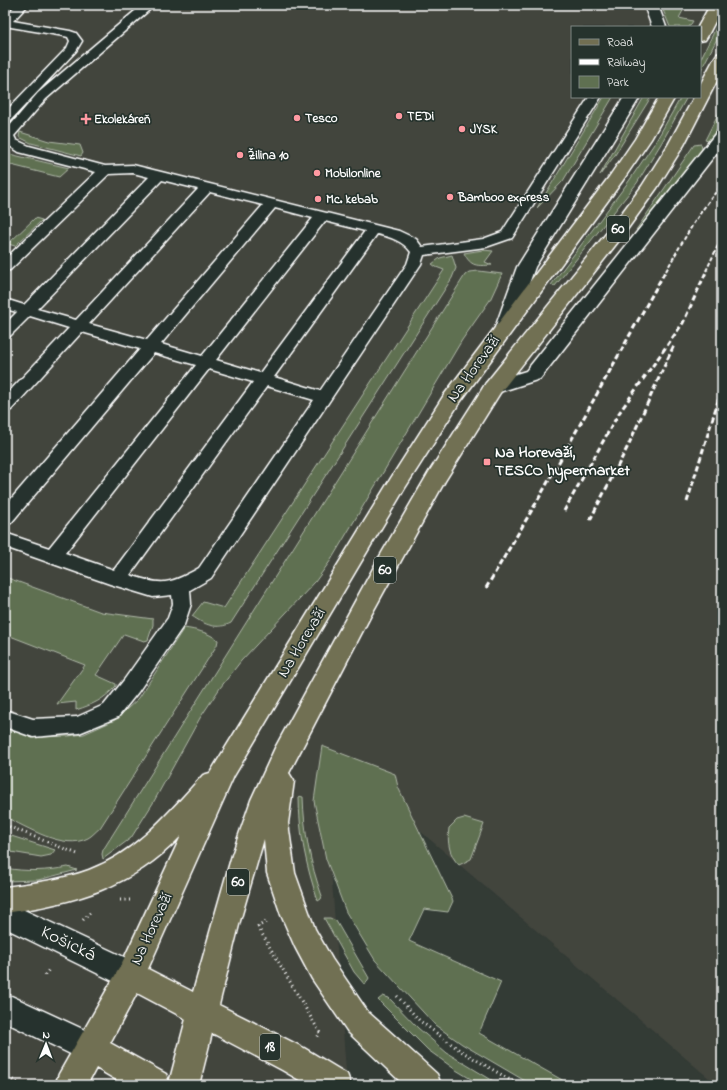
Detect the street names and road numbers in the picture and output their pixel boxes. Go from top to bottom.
road number: 60 [607,216,629,242]
street label: Na Horevaží [441,330,507,407]
road number: 60 [374,557,396,583]
street label: Na Horevaží [272,603,332,682]
road number: 60 [227,869,249,895]
street label: Na Horevaží [125,889,179,969]
street label: Košická [36,919,101,969]
road number: 18 [260,1034,280,1060]

